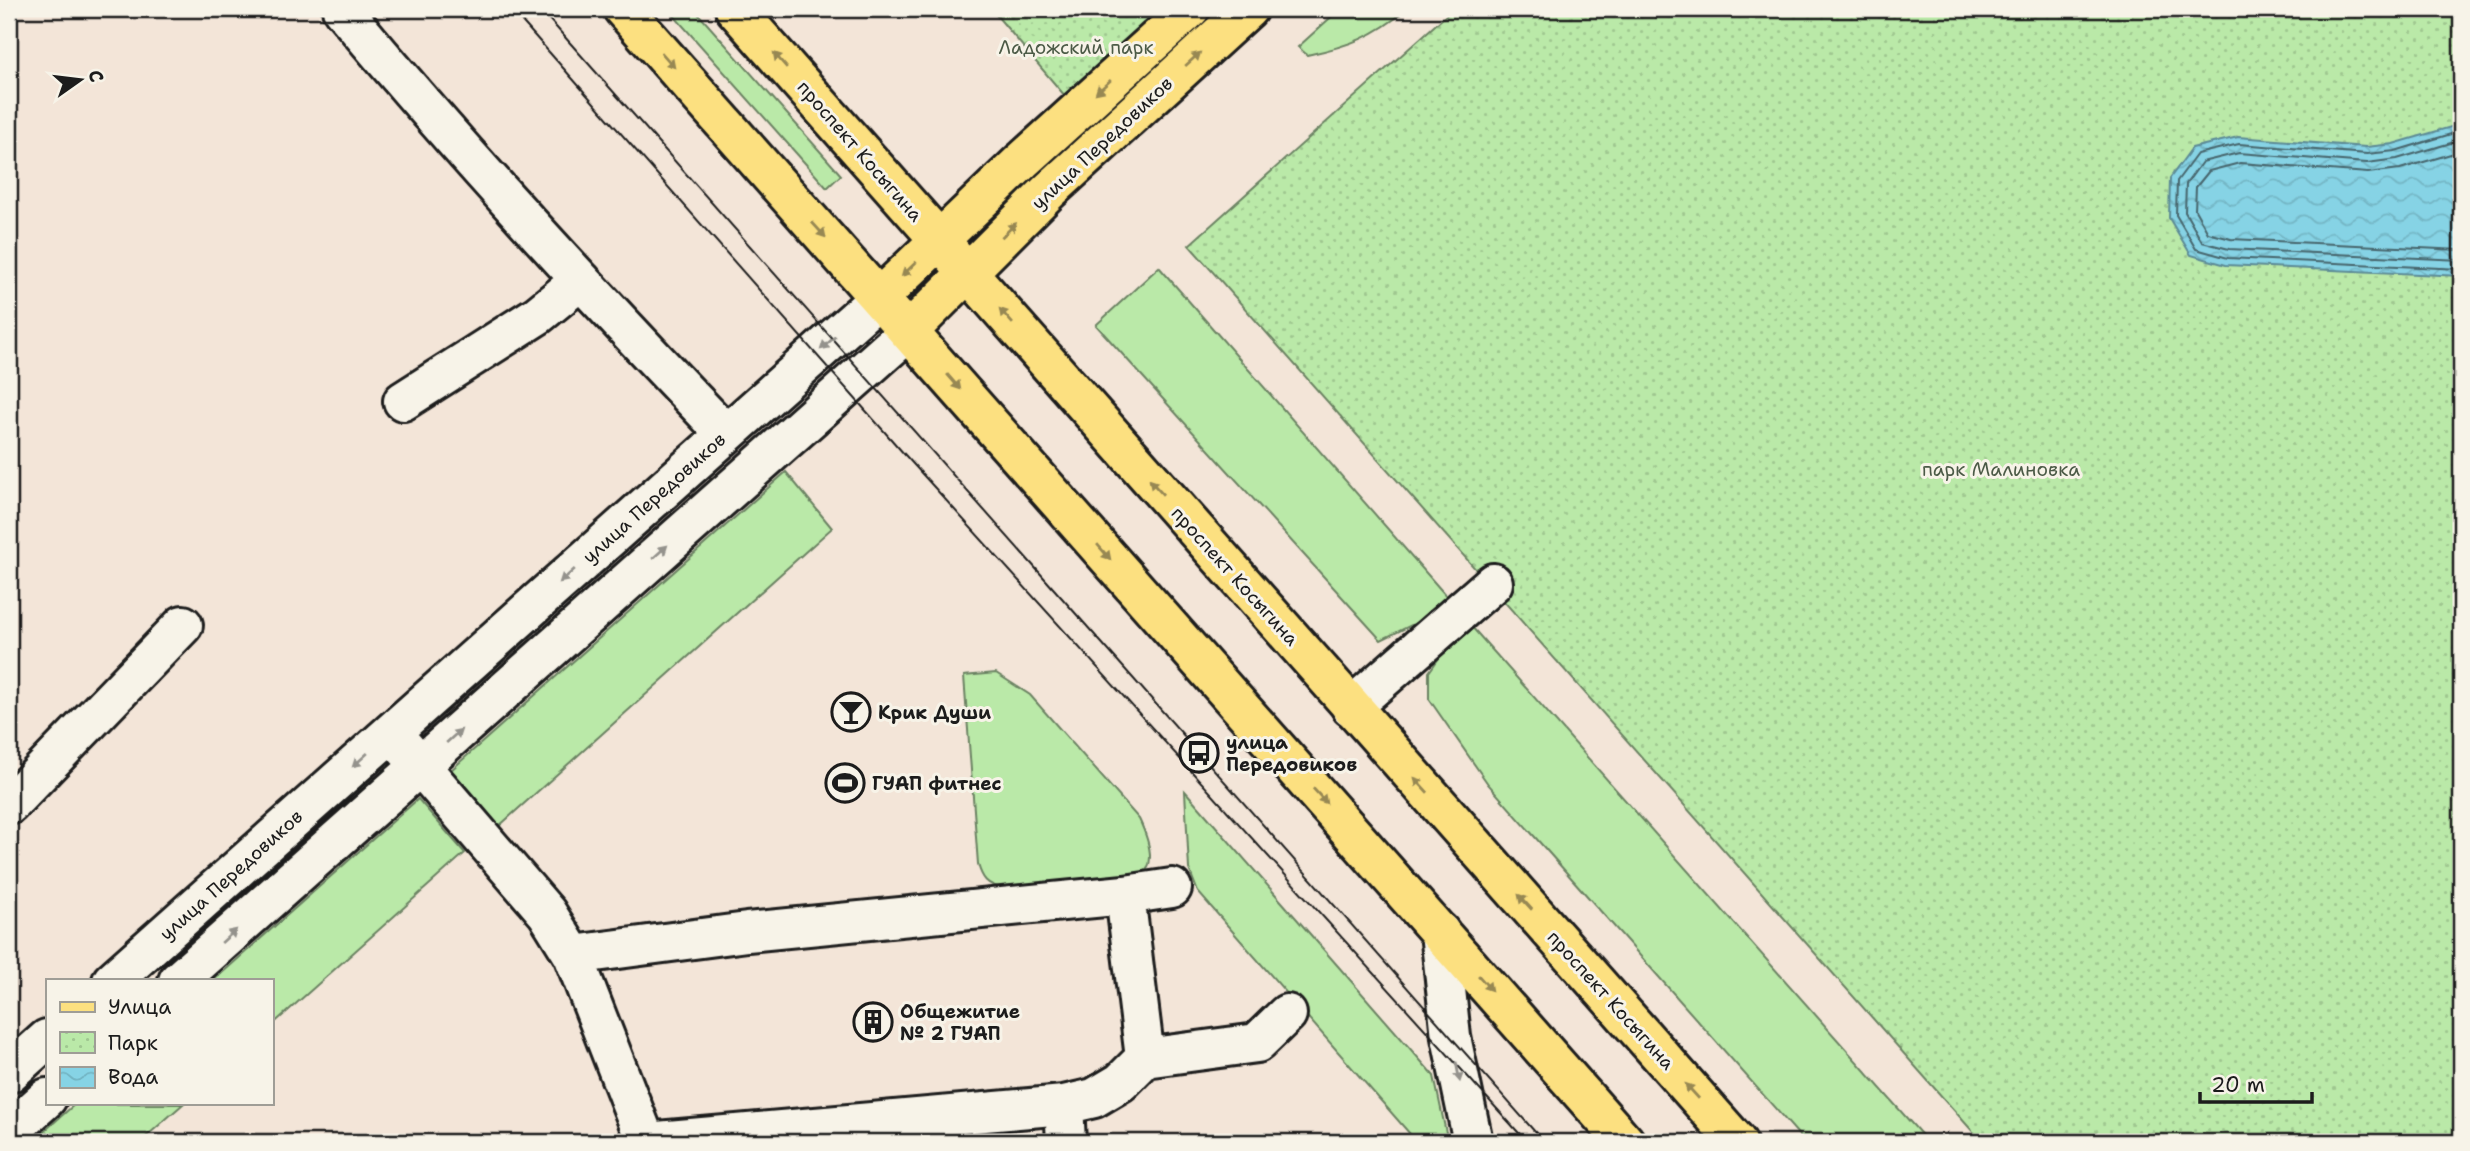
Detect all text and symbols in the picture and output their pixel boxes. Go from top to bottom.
park label: Ладожский парк [998,35,1154,60]
north arrow [46,46,116,116]
one-way arrow [660,51,676,69]
one-way arrow [772,51,788,69]
one-way arrow [1184,51,1201,67]
text: С [82,67,110,85]
street label: улица Передовиков [1026,71,1178,215]
street label: проспект Косыгина [792,75,928,227]
one-way arrow [1095,79,1112,95]
one-way arrow [811,221,827,239]
one-way arrow [1000,222,1017,239]
one-way arrow [901,260,918,276]
one-way arrow [998,307,1014,325]
one-way arrow [820,335,837,351]
one-way arrow [946,373,962,391]
street label: улица Передовиков [577,427,731,569]
park label: парк Малиновка [1922,457,2080,482]
one-way arrow [1149,479,1165,496]
street label: проспект Косыгина [1166,501,1304,651]
one-way arrow [1096,544,1112,561]
one-way arrow [652,545,669,560]
one-way arrow [558,568,576,584]
bar icon: Крик Души [830,691,872,733]
place label: Крик Души [878,700,991,725]
one-way arrow [445,728,463,744]
place label: улица Передовиков [1226,730,1357,777]
bus stop icon: улица Передовиков [1178,732,1220,774]
one-way arrow [351,752,369,768]
sports icon: ГУАП фитнес [824,762,866,804]
place label: ГУАП фитнес [872,771,1002,796]
one-way arrow [1414,777,1429,794]
one-way arrow [1312,787,1328,805]
street label: улица Передовиков [154,804,308,946]
one-way arrow [1518,894,1533,911]
street label: проспект Косыгина [1542,925,1680,1075]
one-way arrow [220,928,238,944]
one-way arrow [1477,974,1493,992]
legend [46,979,273,1106]
text: Улица [108,993,171,1021]
place label: Общежитие № 2 ГУАП [900,999,1020,1046]
building icon: Общежитие № 2 ГУАП [852,1001,894,1043]
text: Парк [108,1029,158,1057]
scale bar [2200,1060,2312,1104]
one-way arrow [1453,1061,1464,1083]
text: Вода [108,1063,158,1091]
text: 20 m [2211,1071,2265,1099]
one-way arrow [1684,1082,1700,1100]

